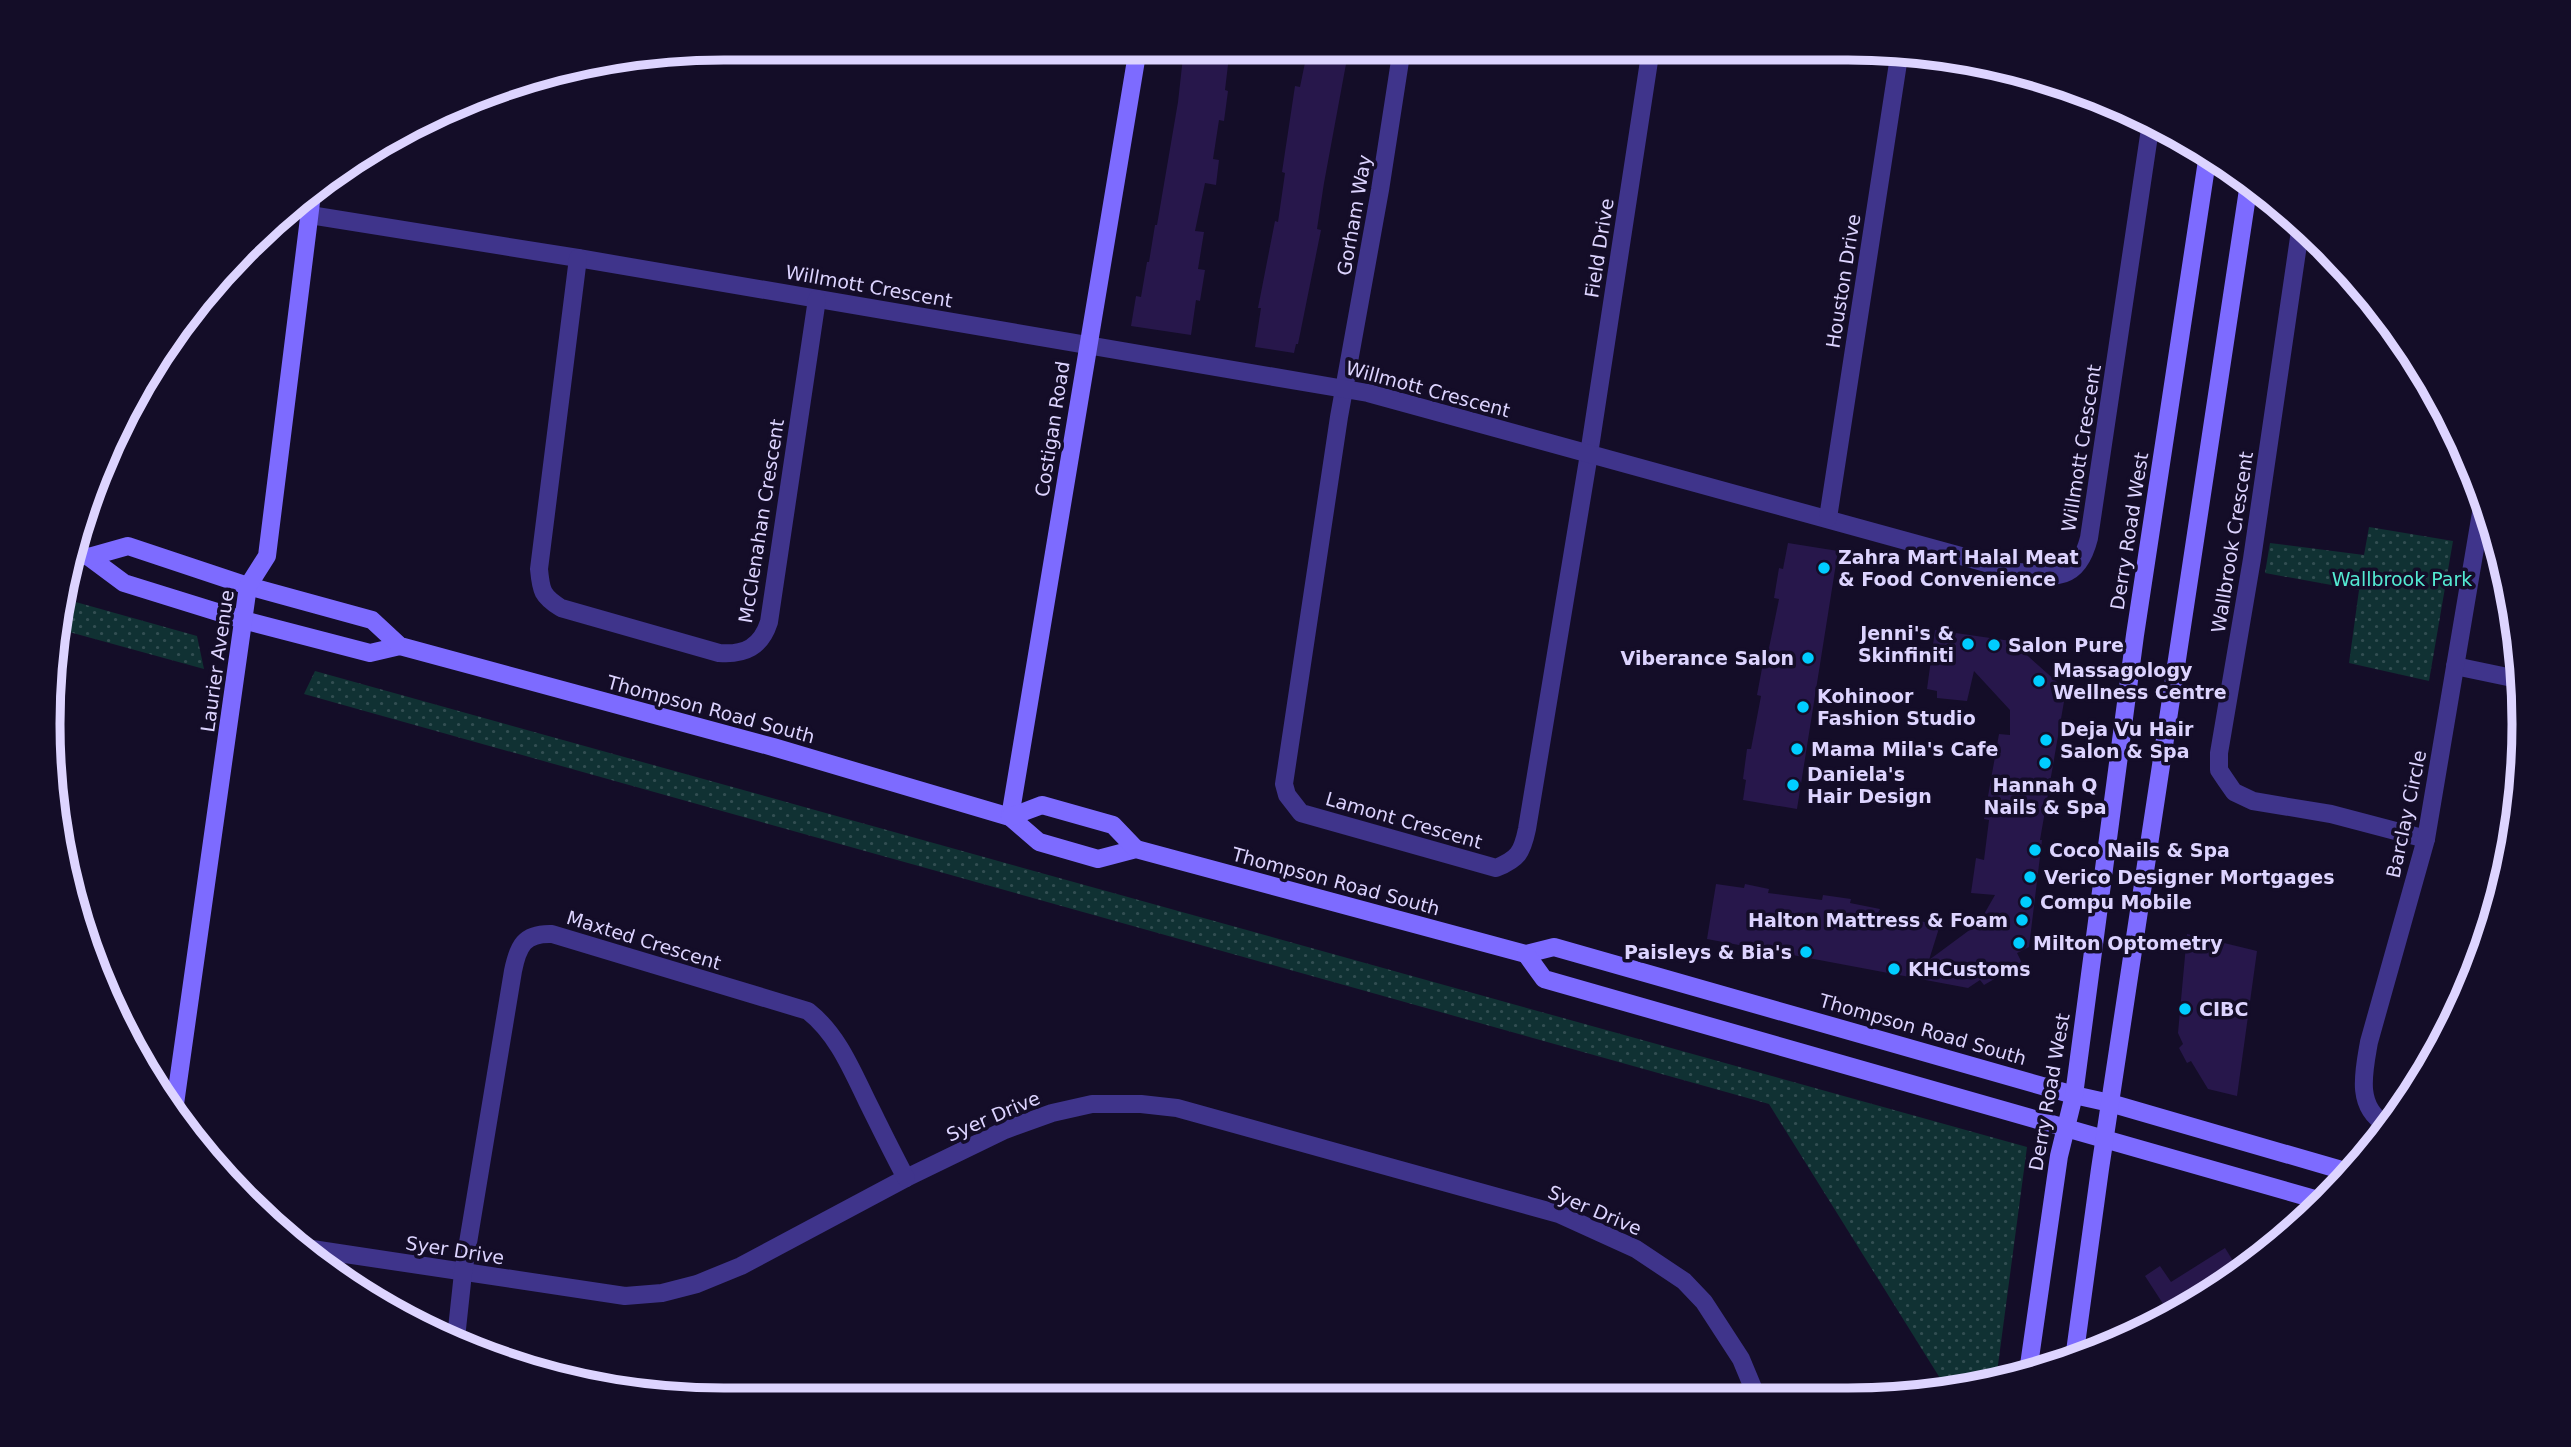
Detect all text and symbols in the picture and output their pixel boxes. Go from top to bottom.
street label: Gorham Way [1333,153,1375,277]
street label: Field Drive [1580,197,1618,299]
street label: Houston Drive [1822,212,1864,350]
street label: Willmott Crescent [784,260,954,312]
street label: Willmott Crescent [1343,356,1513,422]
street label: Costigan Road [1030,360,1074,498]
street label: Willmott Crescent [2057,363,2105,533]
street label: McClenahan Crescent [734,417,788,625]
street label: Wallbrook Crescent [2207,450,2257,634]
street label: Derry Road West [2106,451,2152,611]
place label: Zahra Mart Halal Meat & Food Convenience [1838,546,2079,590]
marker: Zahra Mart Halal Meat & Food Convenience [1816,560,1832,576]
park label: Wallbrook Park [2332,568,2472,590]
street label: Laurier Avenue [196,588,238,734]
place label: Jenni's & Skinfiniti [1858,622,1954,666]
place label: Salon Pure [2008,634,2124,656]
marker: Jenni's & Skinfiniti [1960,636,1976,652]
marker: Salon Pure [1986,637,2002,653]
place label: Viberance Salon [1621,647,1794,669]
marker: Viberance Salon [1800,650,1816,666]
place label: Massagology Wellness Centre [2053,659,2227,703]
street label: Thompson Road South [604,670,817,747]
marker: Massagology Wellness Centre [2031,673,2047,689]
place label: Kohinoor Fashion Studio [1817,685,1976,729]
marker: Kohinoor Fashion Studio [1795,699,1811,715]
place label: Deja Vu Hair Salon & Spa [2060,718,2194,762]
marker: Deja Vu Hair Salon & Spa [2038,732,2054,748]
place label: Mama Mila's Cafe [1811,738,1998,760]
marker: Mama Mila's Cafe [1789,741,1805,757]
street label: Barclay Circle [2382,748,2430,880]
marker: Hannah Q Nails & Spa [2037,755,2053,771]
place label: Daniela's Hair Design [1807,763,1932,807]
place label: Hannah Q Nails & Spa [1984,774,2106,818]
marker: Daniela's Hair Design [1785,777,1801,793]
street label: Lamont Crescent [1323,787,1485,853]
place label: Coco Nails & Spa [2049,839,2230,861]
street label: Thompson Road South [1229,842,1442,919]
marker: Coco Nails & Spa [2027,842,2043,858]
place label: Verico Designer Mortgages [2044,866,2334,888]
marker: Verico Designer Mortgages [2022,869,2038,885]
place label: Compu Mobile [2040,891,2192,913]
marker: Compu Mobile [2018,894,2034,910]
street label: Maxted Crescent [564,906,724,974]
place label: Halton Mattress & Foam [1748,909,2008,931]
marker: Halton Mattress & Foam [2014,912,2030,928]
place label: Milton Optometry [2033,932,2223,954]
marker: Milton Optometry [2011,935,2027,951]
place label: Paisleys & Bia's [1624,941,1792,963]
marker: Paisleys & Bia's [1798,944,1814,960]
place label: KHCustoms [1908,958,2031,980]
marker: KHCustoms [1886,961,1902,977]
street label: Thompson Road South [1816,989,2029,1069]
place label: CIBC [2199,998,2248,1020]
marker: CIBC [2177,1001,2193,1017]
street label: Derry Road West [2024,1012,2074,1172]
street label: Syer Drive [943,1086,1043,1146]
street label: Syer Drive [1545,1180,1645,1240]
street label: Syer Drive [404,1231,506,1269]

